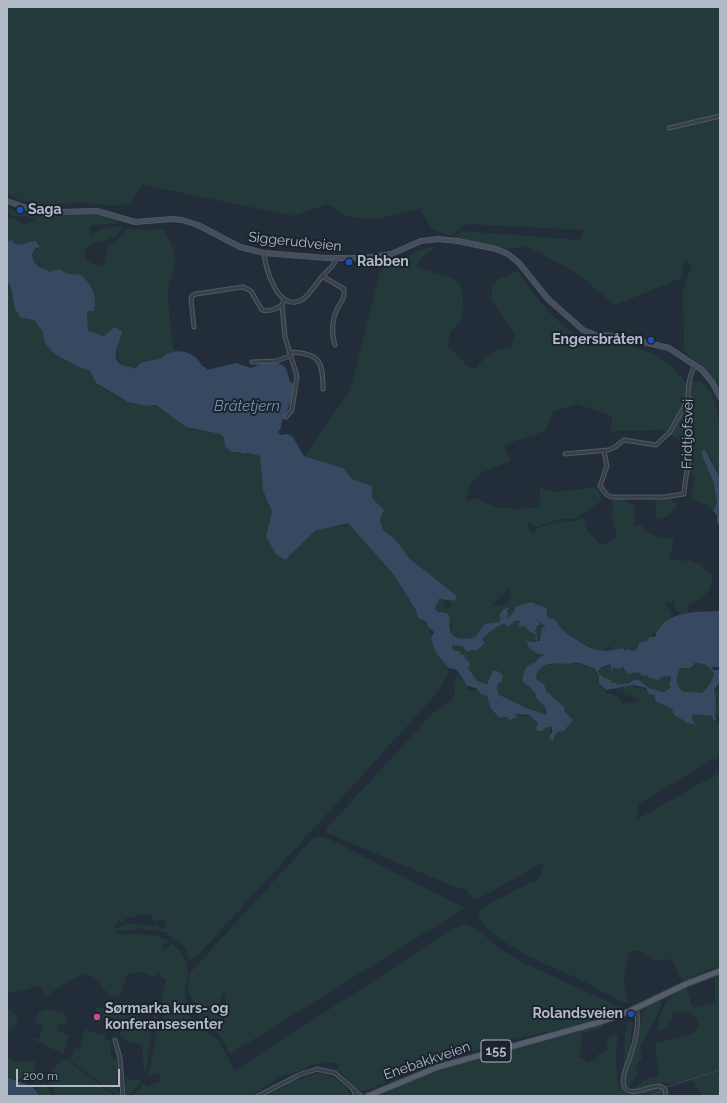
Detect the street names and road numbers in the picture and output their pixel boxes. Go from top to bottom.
street label: Siggerudveien [247,229,343,255]
street label: Fridtjofsvei [679,399,697,469]
street label: Enebakkveien [381,1038,473,1084]
road number: 155 [481,1040,511,1062]

